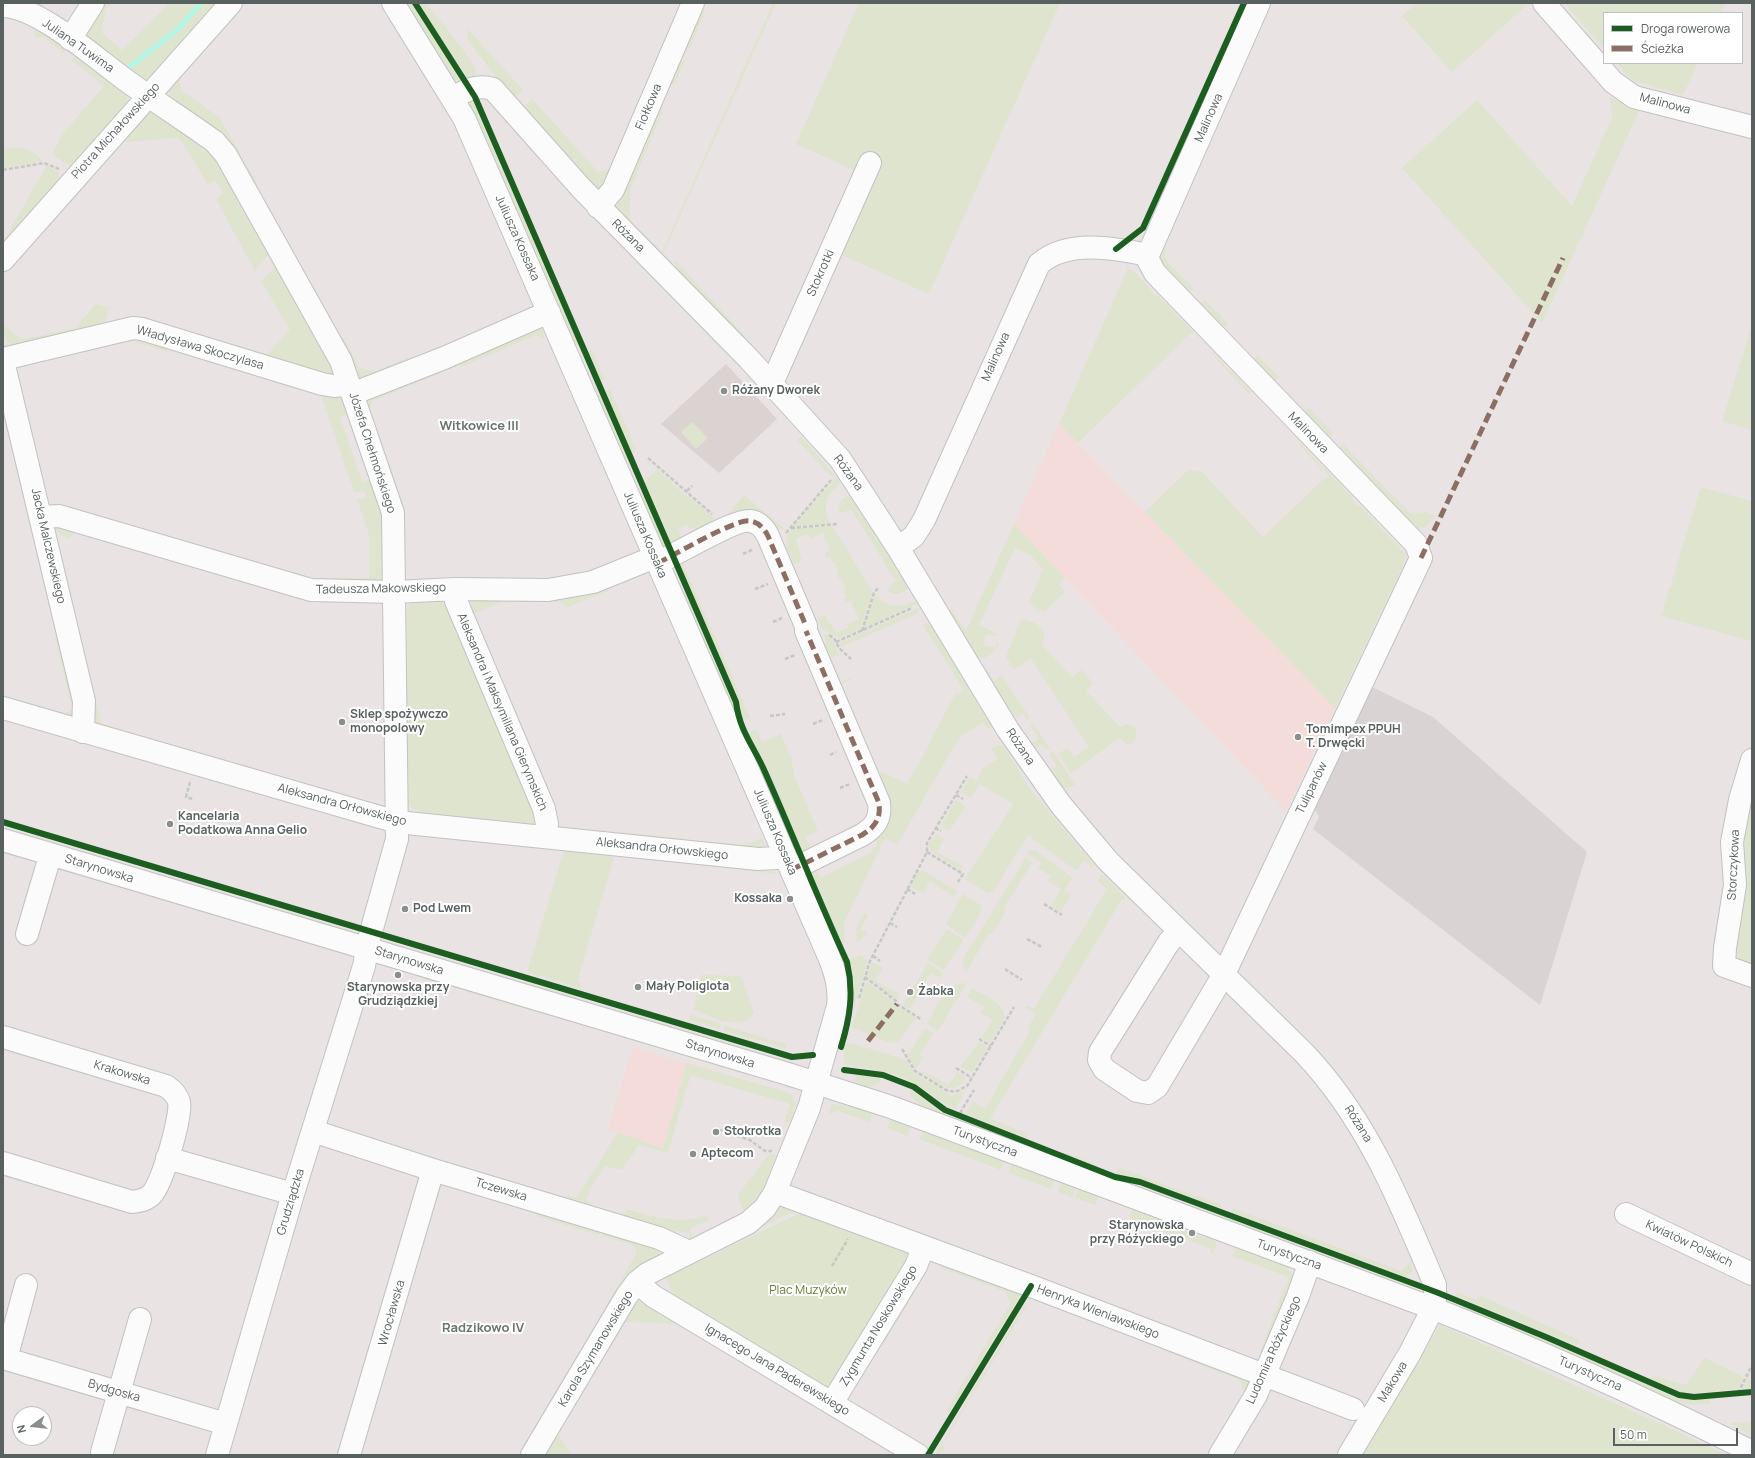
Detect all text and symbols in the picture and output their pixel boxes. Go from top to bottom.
legend [1603,12,1743,64]
street label: Juliana Tuwima [40,16,116,76]
text: Droga rowerowa [1641,20,1730,37]
text: Ścieżka [1641,40,1684,57]
street label: Piotra Michałowskiego [69,80,163,182]
street label: Fiołkowa [633,82,665,132]
street label: Malinowa [1638,90,1692,118]
street label: Malinowa [1192,91,1226,145]
street label: Juliusza Kossaka [492,193,542,283]
street label: Różana [608,216,648,256]
street label: Stokrotki [804,247,838,299]
street label: Władysława Skoczylasa [135,323,265,373]
street label: Malinowa [979,330,1013,384]
place label: Różany Dworek [732,384,820,398]
marker: Różany Dworek [719,386,729,396]
street label: Józefa Chełmońskiego [346,391,398,515]
street label: Malinowa [1285,409,1331,457]
district label: Witkowice III [439,418,519,434]
street label: Różana [830,452,866,494]
street label: Jacka Malczewskiego [28,487,68,605]
street label: Juliusza Kossaka [620,490,670,580]
street label: Tadeusza Makowskiego [316,581,446,597]
street label: Aleksandra i Maksymiliana Gierymskich [454,611,550,813]
place label: Sklep spożywczo monopolowy [350,708,448,736]
marker: Sklep spożywczo monopolowy [337,717,347,727]
place label: Tomimpex PPUH T. Drwęcki [1306,723,1401,751]
street label: Różana [1003,726,1037,768]
marker: Tomimpex PPUH T. Drwęcki [1293,732,1303,742]
street label: Tulipanów [1293,760,1331,816]
street label: Aleksandra Orłowskiego [276,781,408,829]
street label: Juliusza Kossaka [750,787,800,877]
place label: Kancelaria Podatkowa Anna Gelio [178,810,307,838]
marker: Kancelaria Podatkowa Anna Gelio [165,819,175,829]
street label: Storczykowa [1725,829,1743,901]
street label: Aleksandra Orłowskiego [595,835,729,863]
street label: Starynowska [63,852,135,886]
place label: Kossaka [734,892,782,906]
marker: Kossaka [785,894,795,904]
place label: Pod Lwem [413,902,471,916]
marker: Pod Lwem [400,904,410,914]
street label: Starynowska [373,944,445,978]
marker: Starynowska przy Grudziądzkiej [393,970,403,980]
place label: Mały Poliglota [646,980,729,994]
place label: Starynowska przy Grudziądzkiej [347,981,449,1009]
marker: Mały Poliglota [633,982,643,992]
place label: Żabka [918,985,954,999]
marker: Żabka [905,987,915,997]
street label: Starynowska [684,1037,756,1071]
street label: Krakowska [92,1058,152,1088]
street label: Różana [1341,1103,1375,1145]
street label: Turystyczna [951,1124,1019,1160]
place label: Stokrotka [724,1125,781,1139]
marker: Stokrotka [711,1127,721,1137]
place label: Aptecom [701,1147,753,1161]
marker: Aptecom [688,1149,698,1159]
street label: Grudziądzka [274,1167,308,1237]
street label: Tczewska [473,1175,529,1205]
street label: Kwiatów Polskich [1643,1217,1735,1271]
place label: Starynowska przy Różyckiego [1090,1219,1184,1247]
marker: Starynowska przy Różyckiego [1187,1228,1197,1238]
street label: Turystyczna [1255,1237,1323,1273]
street label: Zygmunta Noskowskiego [837,1263,921,1389]
street label: Wrocławska [376,1279,408,1347]
street label: Henryka Wieniawskiego [1035,1282,1161,1342]
park label: Plac Muzyków [769,1284,847,1298]
street label: Karola Szymanowskiego [556,1288,636,1410]
street label: Ludomira Różyckiego [1244,1294,1304,1406]
district label: Radzikowo IV [442,1320,524,1336]
street label: Ignacego Jana Paderewskiego [702,1321,852,1419]
street label: Turystyczna [1556,1354,1624,1394]
street label: Makowa [1375,1359,1411,1405]
street label: Bydgoska [86,1377,142,1405]
north arrow [12,1406,52,1446]
scale bar [1615,1420,1740,1446]
text: N [13,1423,29,1435]
text: 50 m [1620,1426,1647,1443]

